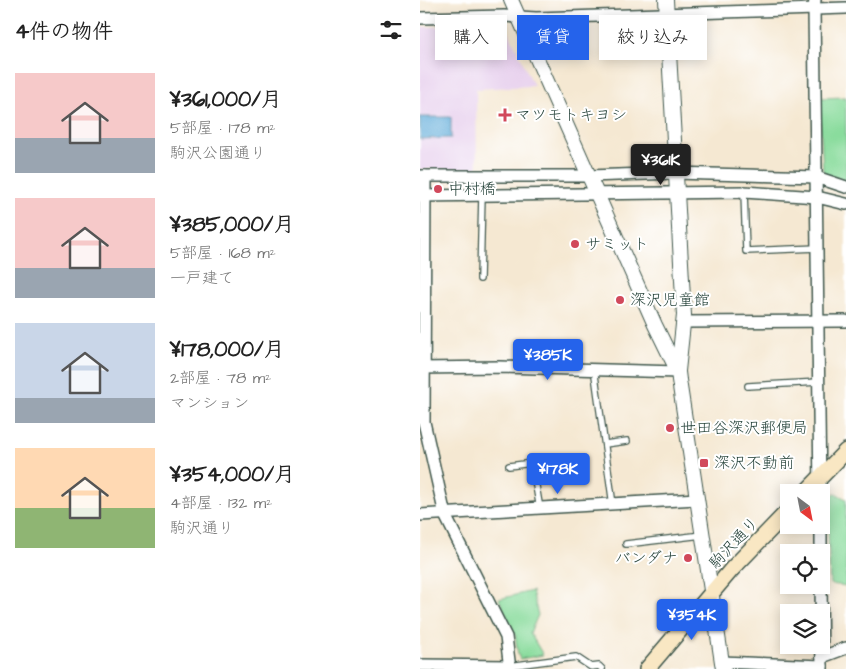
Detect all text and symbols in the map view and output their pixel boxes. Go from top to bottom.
chip: 購入 [435,15,507,60]
chip: 賃貸 [517,15,589,60]
chip: 絞り込み [599,15,707,60]
icon: filters [377,16,405,44]
text: 4件の物件 [15,17,113,46]
text: ¥361,000/月 [170,85,282,114]
icon: home [55,93,115,153]
place label: マツモトキヨシ [515,104,627,126]
marker: マツモトキヨシ [499,109,511,121]
text: 5部屋 · 178 m² [170,117,276,139]
text: 駒沢公園通り [170,142,266,164]
pin: ¥361K [626,144,696,186]
text: ¥361K [642,149,680,171]
place label: 中村橋 [448,178,496,200]
marker: 中村橋 [432,183,444,195]
text: ¥385,000/月 [170,210,294,239]
icon: home [55,218,115,278]
place label: サミット [585,233,649,255]
marker: サミット [569,238,581,250]
text: 5部屋 · 168 m² [170,242,276,264]
text: 一戸建て [170,267,234,289]
place label: 深沢児童館 [630,289,710,311]
marker: 深沢児童館 [614,294,626,306]
text: ¥178,000/月 [170,335,284,364]
pin: ¥385K [513,338,583,381]
icon: home [55,343,115,403]
text: ¥385K [524,344,572,366]
text: 2部屋 · 78 m² [170,367,271,389]
text: マンション [170,392,249,414]
place label: 世田谷深沢郵便局 [680,417,808,439]
marker: 世田谷深沢郵便局 [664,422,676,434]
pin: ¥178K [523,452,593,495]
place label: 深沢不動前 [714,452,794,474]
marker: 深沢不動前 [698,457,710,469]
text: ¥178K [538,458,578,480]
text: ¥354,000/月 [170,460,295,489]
icon: home [55,468,115,528]
north arrow [780,484,830,534]
map controls [780,484,830,654]
text: 4部屋 · 132 m² [170,492,272,514]
street label: 駒沢通り [704,512,764,574]
text: 駒沢通り [170,517,234,539]
button: locate [780,544,830,594]
place label: バンダナ [615,547,678,569]
marker: バンダナ [682,552,694,564]
pin: ¥354K [657,598,727,641]
text: ¥354K [668,604,716,626]
button: layers [780,604,830,654]

